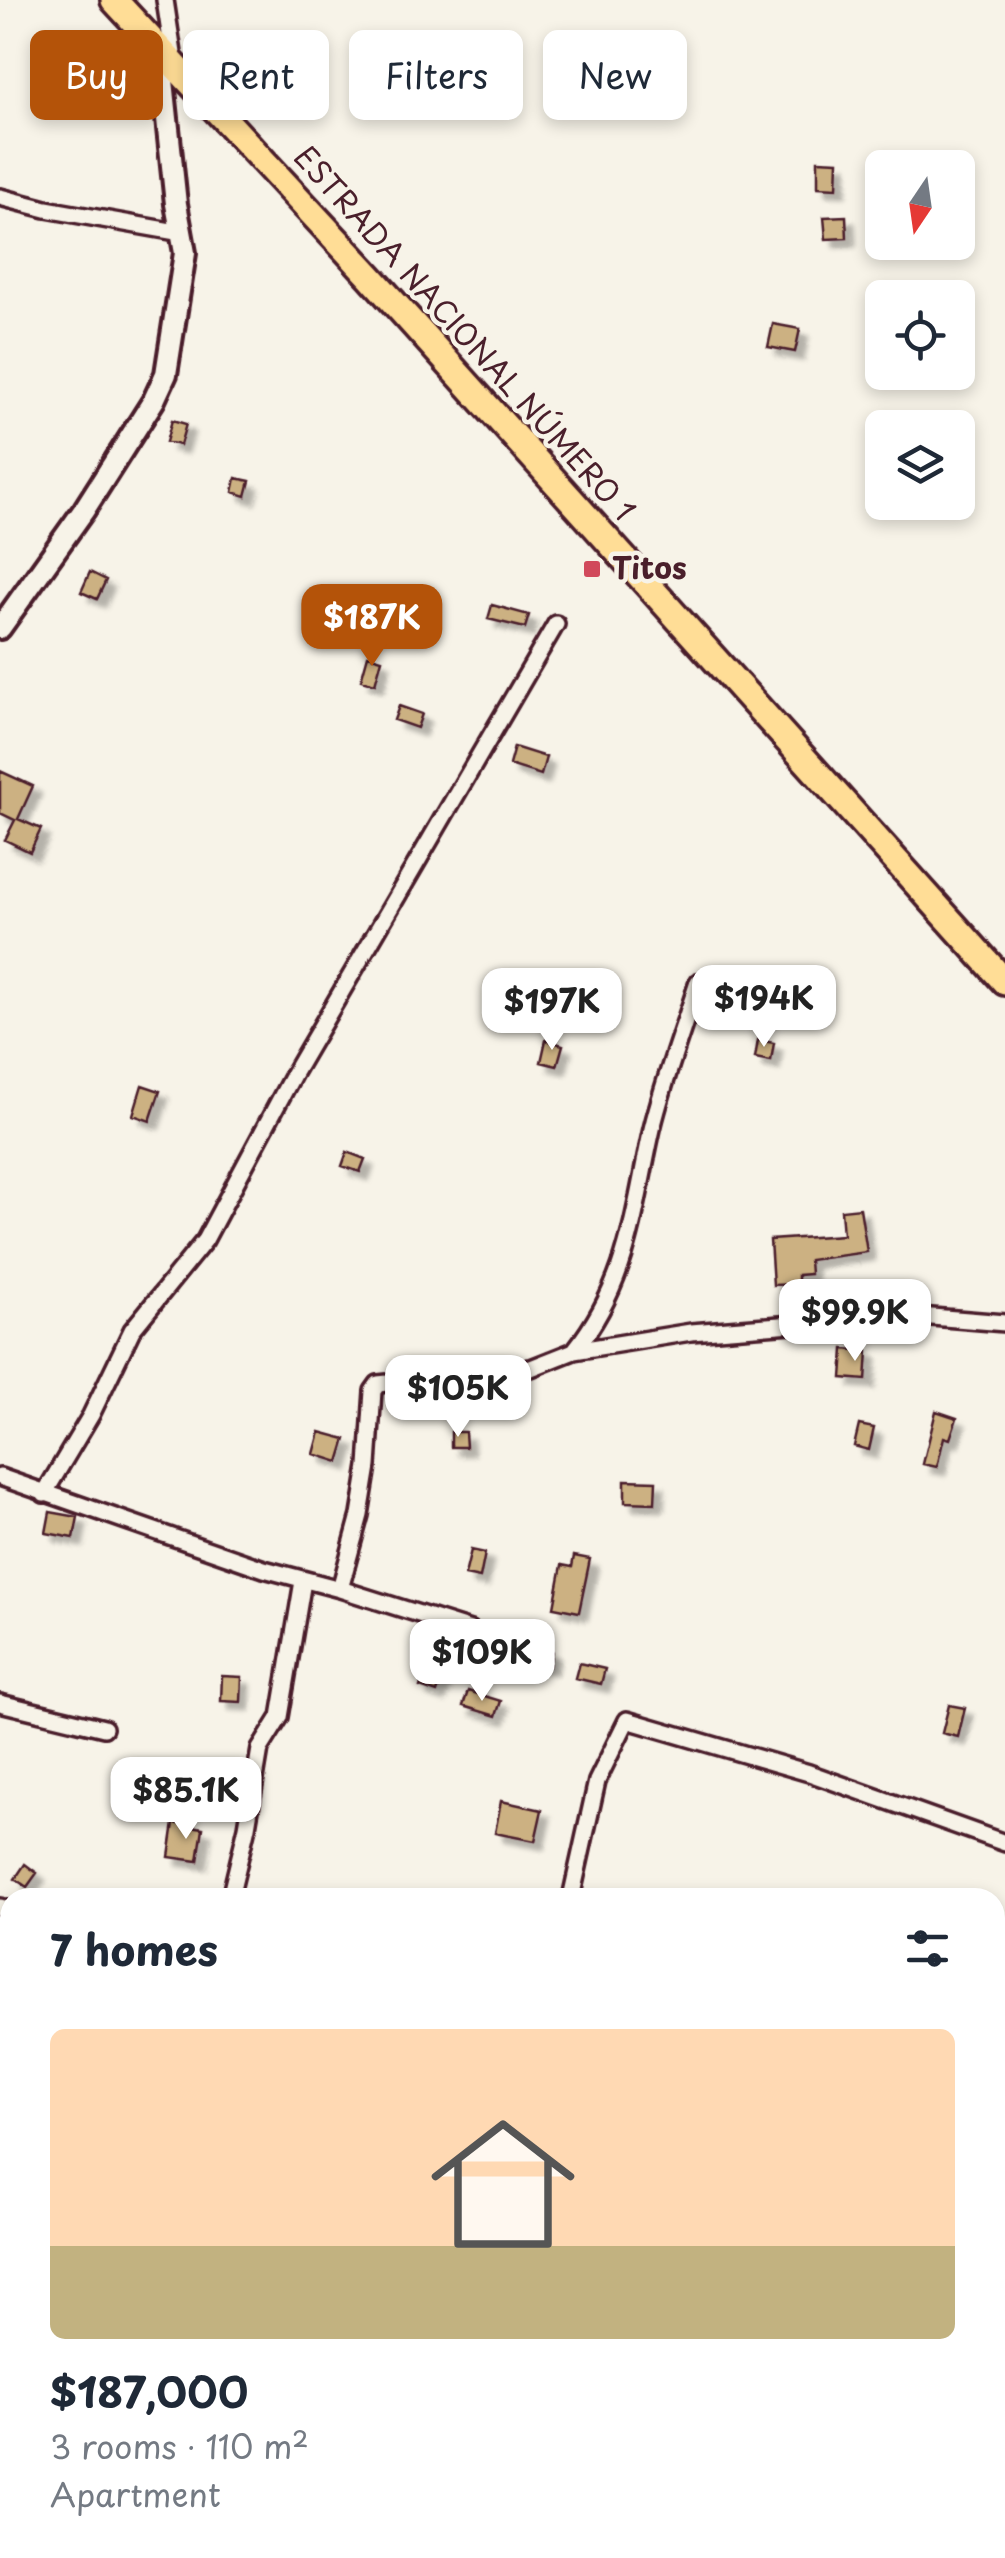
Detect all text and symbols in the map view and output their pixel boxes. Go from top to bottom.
chip: Buy [30,30,163,120]
chip: Rent [183,30,329,120]
chip: Filters [349,30,523,120]
chip: New [543,30,687,120]
street label: ESTRADA NACIONAL NÚMERO 1 [285,135,647,530]
north arrow [865,150,975,260]
map controls [865,150,975,520]
button: locate [865,280,975,390]
button: layers [865,410,975,520]
place label: Titos [612,544,687,589]
marker: Titos [581,558,603,580]
pin: $187K [302,584,442,669]
text: $187K [323,592,421,640]
pin: $194K [694,965,834,1050]
pin: $197K [482,968,622,1053]
text: $194K [714,973,814,1021]
text: $197K [504,976,600,1024]
pin: $99.9K [774,1279,936,1364]
text: $99.9K [801,1287,909,1335]
pin: $105K [388,1355,528,1440]
text: $105K [407,1363,509,1411]
pin: $109K [412,1619,552,1704]
text: $109K [432,1627,532,1675]
pin: $85.1K [105,1757,267,1842]
text: $85.1K [133,1765,239,1813]
text: 7 homes [50,1917,218,1980]
icon: filters [900,1921,955,1976]
icon: home [413,2094,593,2274]
text: $187,000 [50,2359,248,2422]
text: 3 rooms · 110 m² [50,2422,309,2470]
text: Apartment [50,2470,221,2518]

